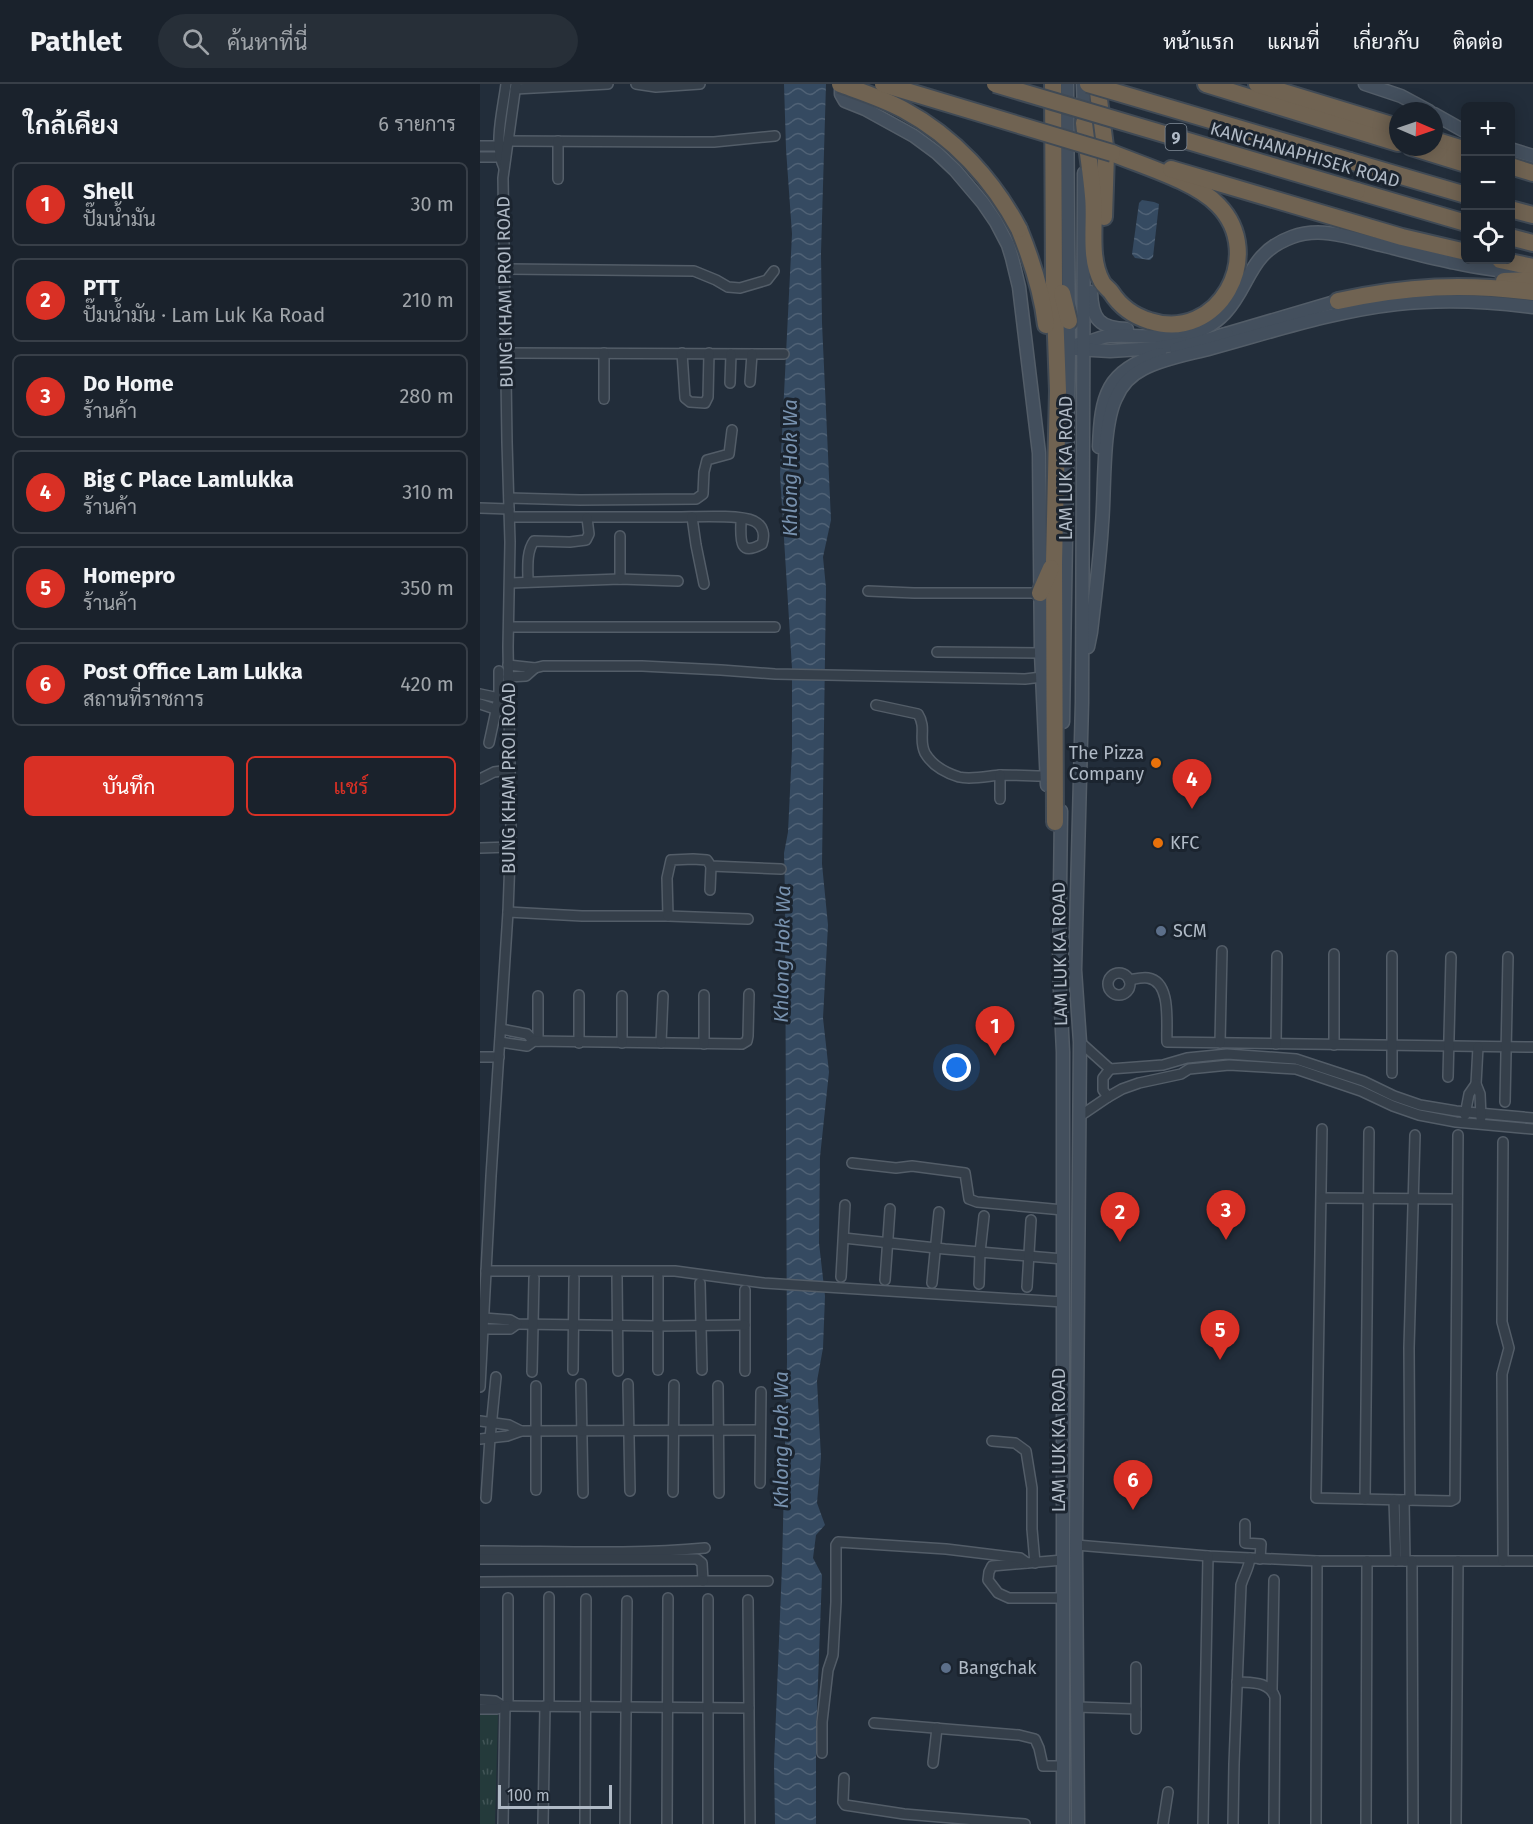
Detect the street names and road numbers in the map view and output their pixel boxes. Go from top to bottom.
street label: KANCHANAPHISEK ROAD [1208,117,1402,193]
road number: 9 [1166,124,1186,150]
street label: BUNG KHAM PROI ROAD [492,196,518,388]
street label: LAM LUK KA ROAD [1055,396,1077,540]
street label: BUNG KHAM PROI ROAD [498,682,520,874]
street label: LAM LUK KA ROAD [1048,882,1072,1026]
street label: LAM LUK KA ROAD [1048,1368,1070,1512]

